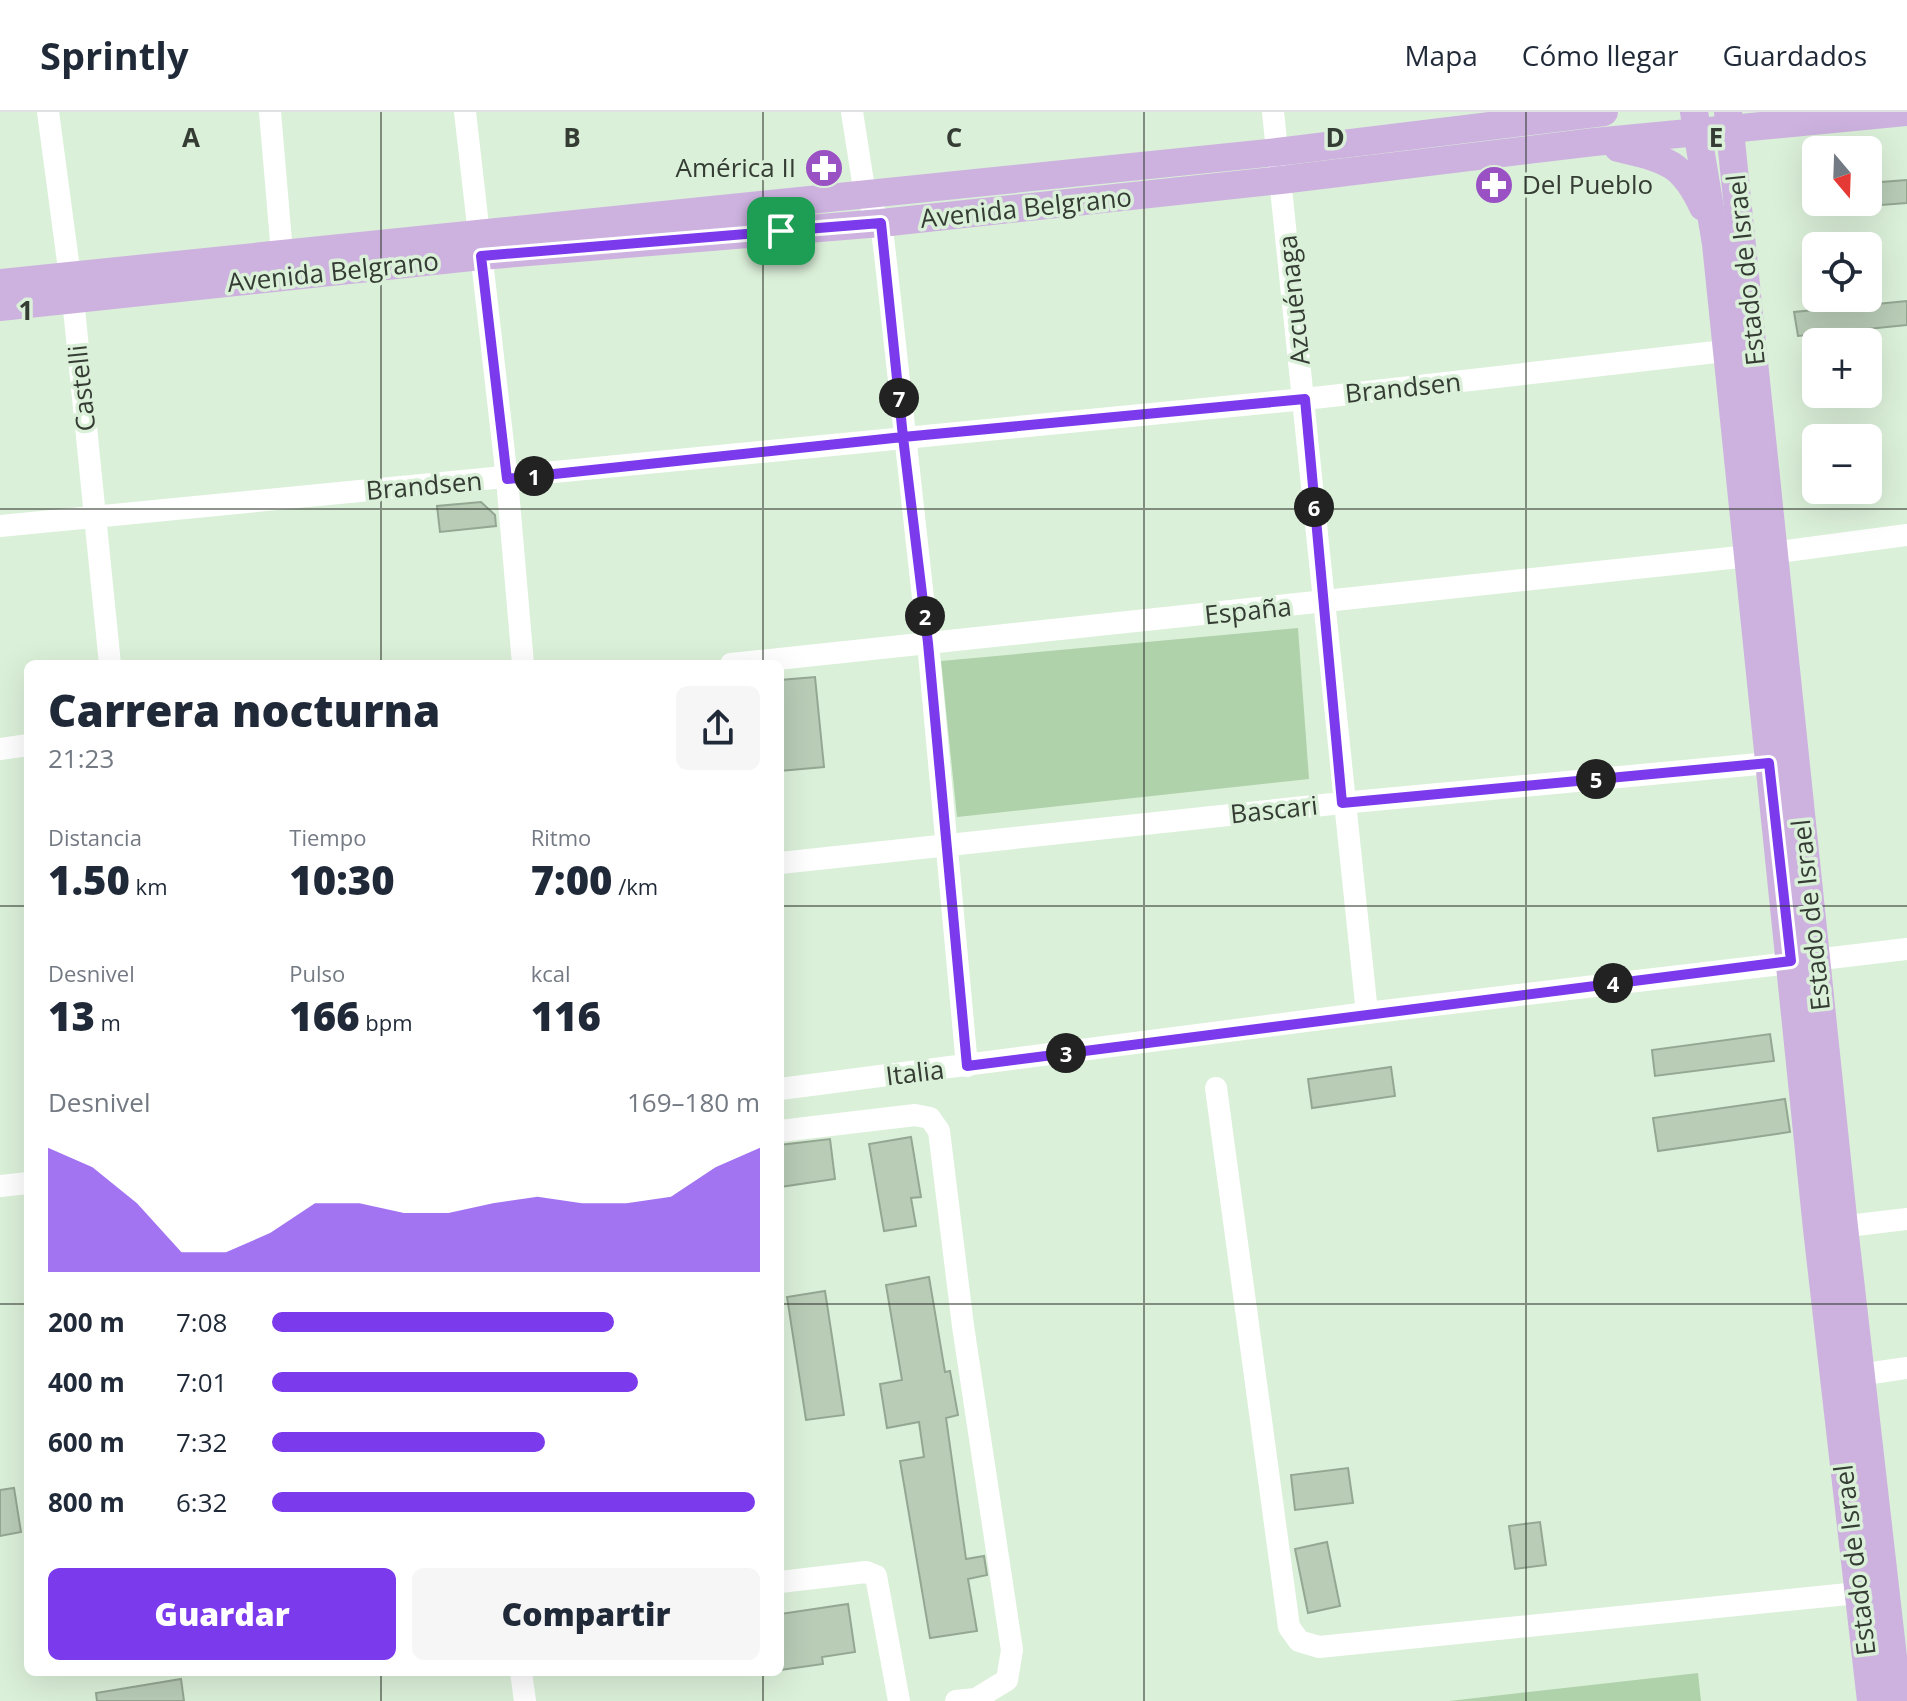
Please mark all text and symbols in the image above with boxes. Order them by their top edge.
text: Sprintly [40,29,189,81]
text: Mapa [1404,36,1478,74]
text: Cómo llegar [1522,36,1678,74]
text: Guardados [1722,36,1867,74]
text: A [182,119,200,155]
text: B [563,119,581,155]
text: C [946,119,962,155]
text: D [1325,119,1345,155]
text: E [1709,119,1723,155]
north arrow [1802,136,1882,216]
map controls [1802,136,1882,504]
pharmacy icon: América II [803,147,845,189]
place label: América II [676,149,796,185]
pharmacy icon: Del Pueblo [1473,164,1515,206]
place label: Del Pueblo [1522,166,1653,202]
street label: Estado de Israel [1717,173,1773,367]
street label: Avenida Belgrano [918,178,1133,236]
pin [747,197,815,265]
icon: arrive [759,209,803,253]
button: locate [1802,232,1882,312]
street label: Azcuénaga [1268,233,1318,367]
street label: Avenida Belgrano [225,242,440,300]
text: 1 [19,292,33,328]
button: + [1802,328,1882,408]
street label: Castelli [59,343,103,433]
street label: Brandsen [1343,363,1463,411]
pin: 7 [879,378,919,418]
text: 7 [893,383,905,413]
button: − [1802,424,1882,504]
pin: 1 [514,456,554,496]
text: 1 [528,461,540,491]
street label: Brandsen [364,462,484,508]
pin: 6 [1294,487,1334,527]
text: 6 [1308,492,1320,522]
street label: España [1202,588,1293,632]
pin: 2 [905,596,945,636]
text: 2 [919,601,931,631]
text: Carrera nocturna [48,680,440,740]
button: share [676,686,760,770]
text: 21:23 [48,740,114,776]
pin: 5 [1576,759,1616,799]
text: 5 [1590,764,1602,794]
street label: Bascari [1228,787,1319,831]
street label: Estado de Israel [1782,818,1838,1012]
text: Distancia [48,822,142,852]
text: Tiempo [289,822,366,852]
text: Ritmo [531,822,591,852]
text: 1.50 [48,852,130,907]
text: 10:30 [289,852,395,907]
text: 7:00 [531,852,613,907]
text: km [130,871,168,901]
text: /km [613,871,658,901]
text: Desnivel [48,958,135,988]
text: Pulso [289,958,345,988]
text: kcal [531,958,571,988]
pin: 4 [1593,963,1633,1003]
text: 4 [1607,968,1619,998]
text: 13 [48,988,95,1043]
text: 166 [289,988,360,1043]
text: 116 [531,988,601,1043]
text: m [95,1007,121,1037]
text: bpm [360,1007,413,1037]
pin: 3 [1046,1033,1086,1073]
text: 3 [1060,1038,1072,1068]
street label: Italia [884,1051,946,1093]
text: Desnivel [48,1084,151,1120]
text: 169–180 m [627,1084,760,1120]
text: 200 m [48,1304,125,1340]
text: 7:08 [176,1304,227,1340]
text: 400 m [48,1364,125,1400]
text: 7:01 [176,1364,227,1400]
text: 600 m [48,1424,125,1460]
text: 7:32 [176,1424,227,1460]
street label: Estado de Israel [1824,1463,1884,1658]
text: 800 m [48,1484,125,1520]
text: 6:32 [176,1484,227,1520]
button: Guardar [48,1568,396,1660]
button: Compartir [412,1568,760,1660]

